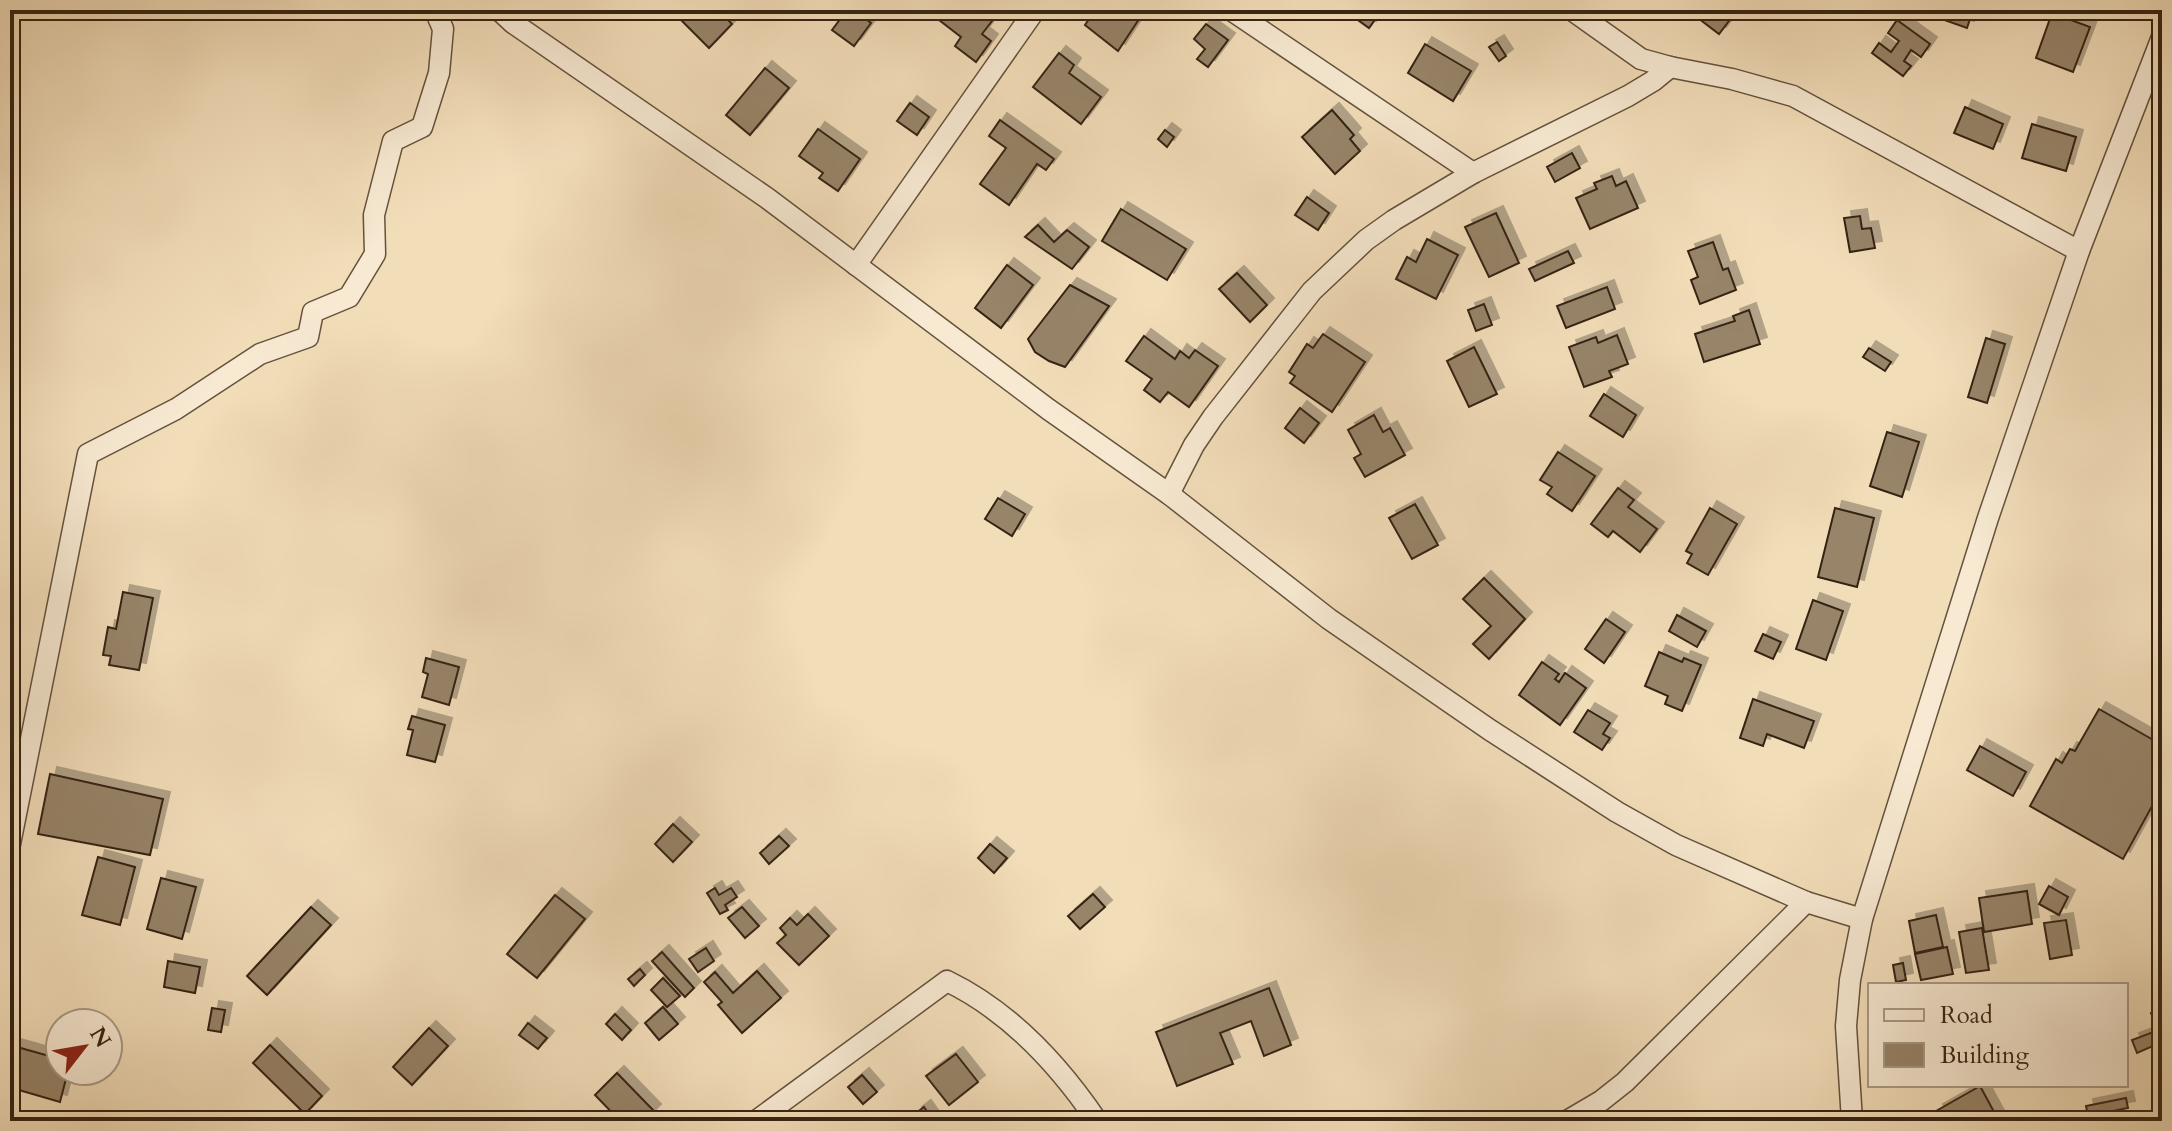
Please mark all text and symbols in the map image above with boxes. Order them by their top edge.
legend [1868,983,2128,1087]
text: Road [1940,999,1993,1032]
north arrow [44,1007,124,1087]
text: N [83,1021,118,1053]
text: Building [1940,1039,2030,1072]

